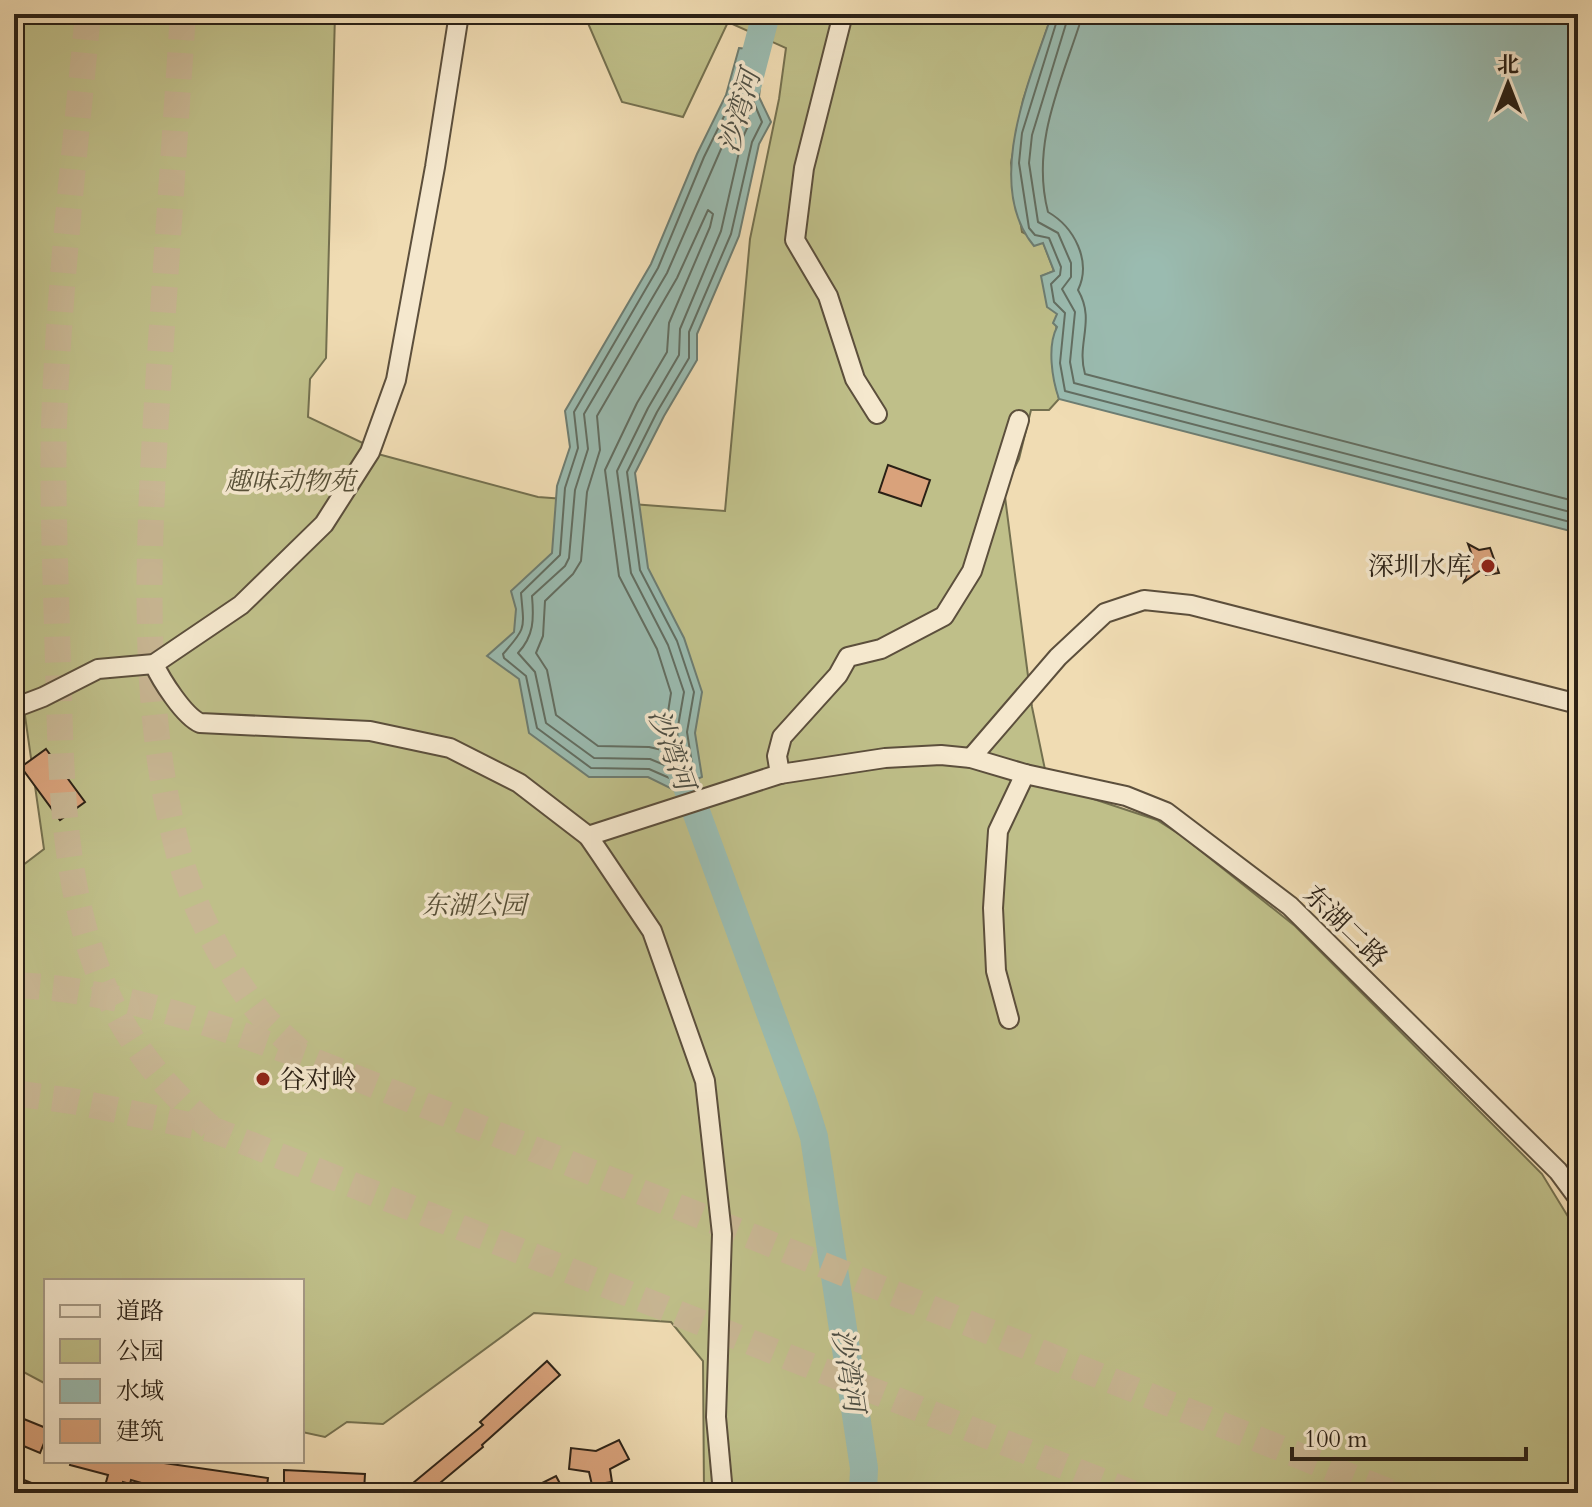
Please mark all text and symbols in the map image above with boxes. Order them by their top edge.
north arrow [1468,44,1548,124]
text: 北 [1497,50,1519,80]
water label: 沙湾河 [710,61,771,157]
park label: 趣味动物苑 [225,464,359,499]
place label: 深圳水库 [1368,549,1472,584]
marker: 深圳水库 [1479,557,1497,575]
water label: 沙湾河 [639,703,705,800]
street label: 东湖二路 [1296,878,1395,975]
park label: 东湖公园 [422,888,530,923]
place label: 谷对岭 [279,1062,357,1097]
marker: 谷对岭 [254,1070,272,1088]
legend [44,1279,304,1463]
text: 道路 [116,1295,164,1328]
water label: 沙湾河 [823,1326,874,1420]
text: 公园 [116,1335,164,1368]
text: 水域 [116,1375,164,1408]
scale bar [1292,1411,1526,1461]
text: 建筑 [116,1415,164,1448]
text: 100 m [1304,1423,1368,1456]

